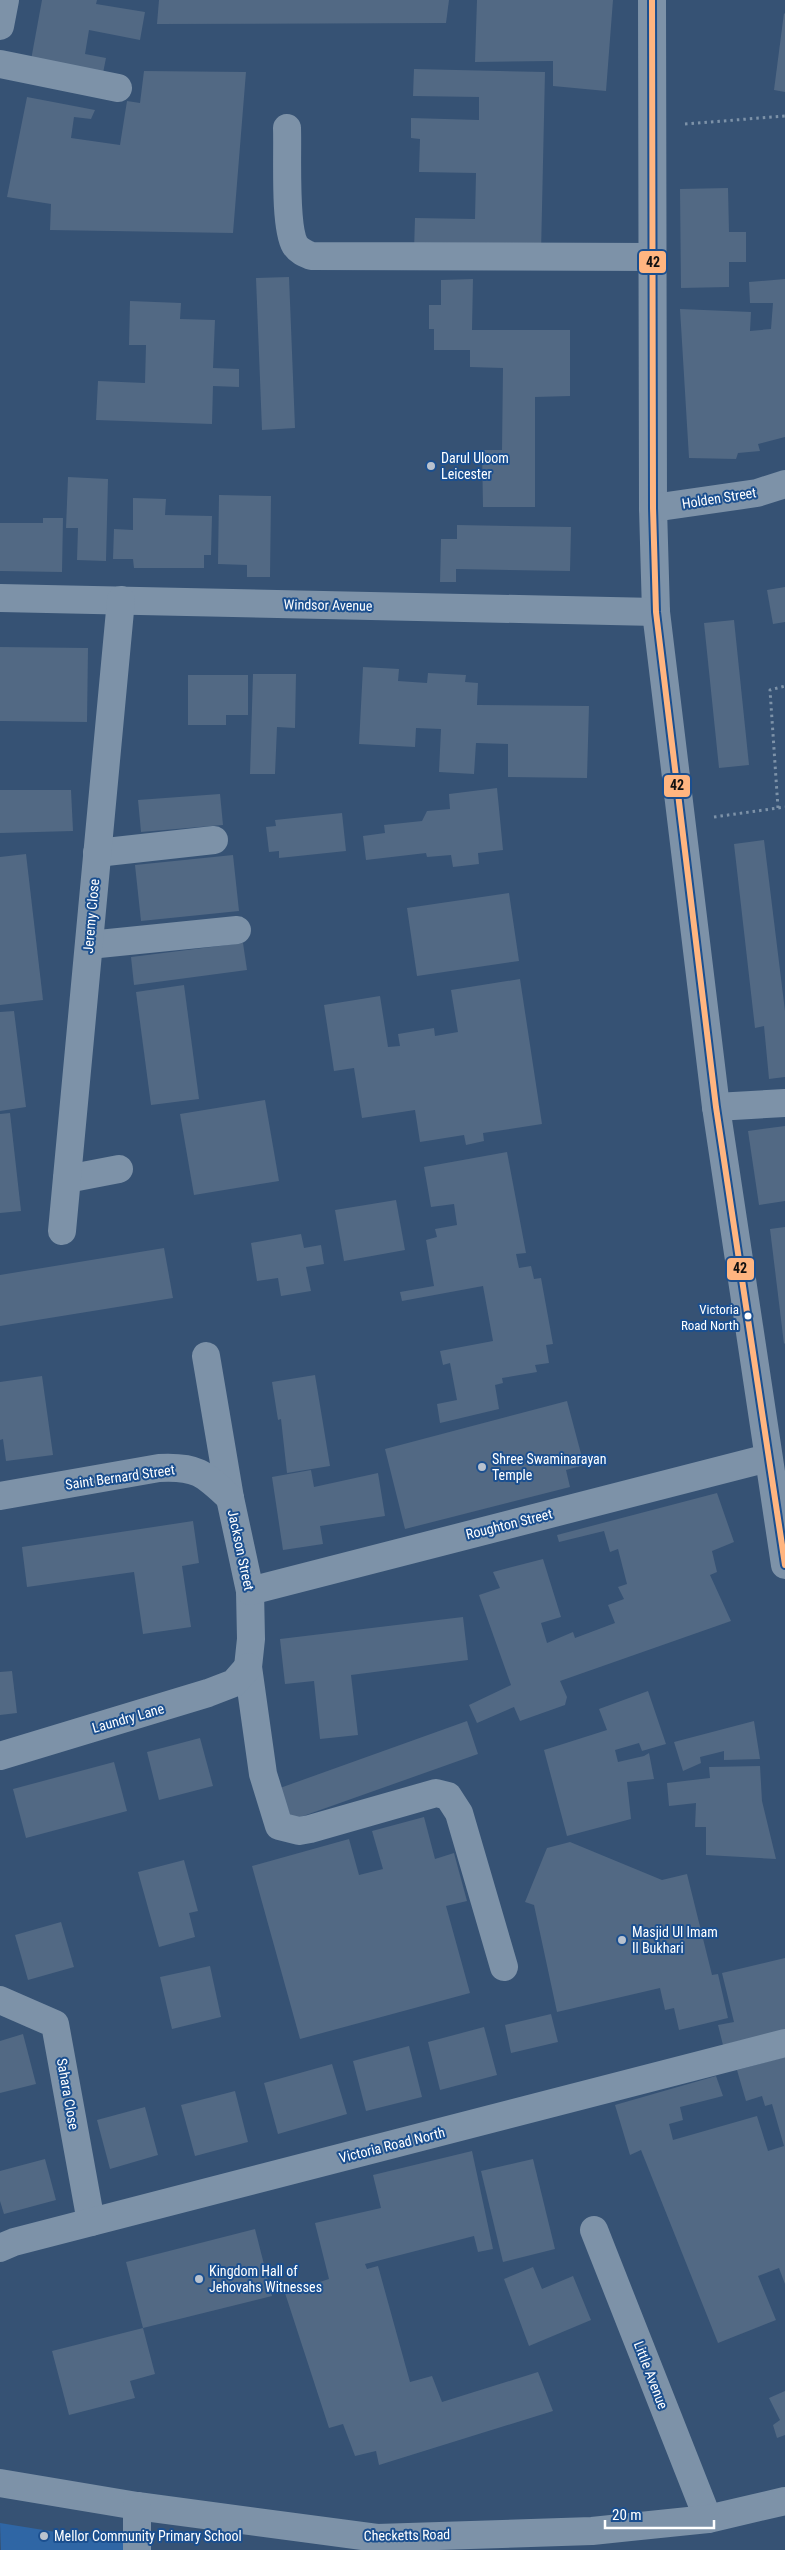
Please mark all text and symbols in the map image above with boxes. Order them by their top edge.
line badge: 42 [638,250,667,274]
text: 42 [646,254,660,270]
place label: Darul Uloom Leicester [441,450,509,482]
marker: Darul Uloom Leicester [425,460,437,472]
street label: Holden Street [681,484,757,512]
street label: Windsor Avenue [283,596,373,614]
line badge: 42 [663,774,691,798]
text: 42 [670,777,684,793]
street label: Jeremy Close [80,878,102,954]
line badge: 42 [726,1257,755,1281]
text: 42 [733,1260,747,1276]
place label: Victoria Road North [681,1302,739,1333]
marker: Victoria Road North [743,1311,753,1321]
place label: Shree Swaminarayan Temple [492,1451,607,1483]
street label: Saint Bernard Street [64,1461,176,1493]
marker: Shree Swaminarayan Temple [476,1461,488,1473]
street label: Roughton Street [464,1506,554,1542]
street label: Jackson Street [225,1508,257,1592]
street label: Laundry Lane [90,1700,166,1736]
place label: Masjid Ul Imam Il Bukhari [632,1924,718,1956]
marker: Masjid Ul Imam Il Bukhari [616,1934,628,1946]
street label: Sahara Close [54,2057,82,2132]
street label: Victoria Road North [337,2124,447,2166]
place label: Kingdom Hall of Jehovahs Witnesses [209,2263,322,2295]
marker: Kingdom Hall of Jehovahs Witnesses [193,2273,205,2285]
street label: Little Avenue [631,2339,671,2412]
scale bar [605,2498,714,2530]
text: 20 m [612,2506,642,2524]
street label: Checketts Road [364,2526,450,2544]
place label: Mellor Community Primary School [54,2528,242,2544]
marker: Mellor Community Primary School [38,2530,50,2542]

